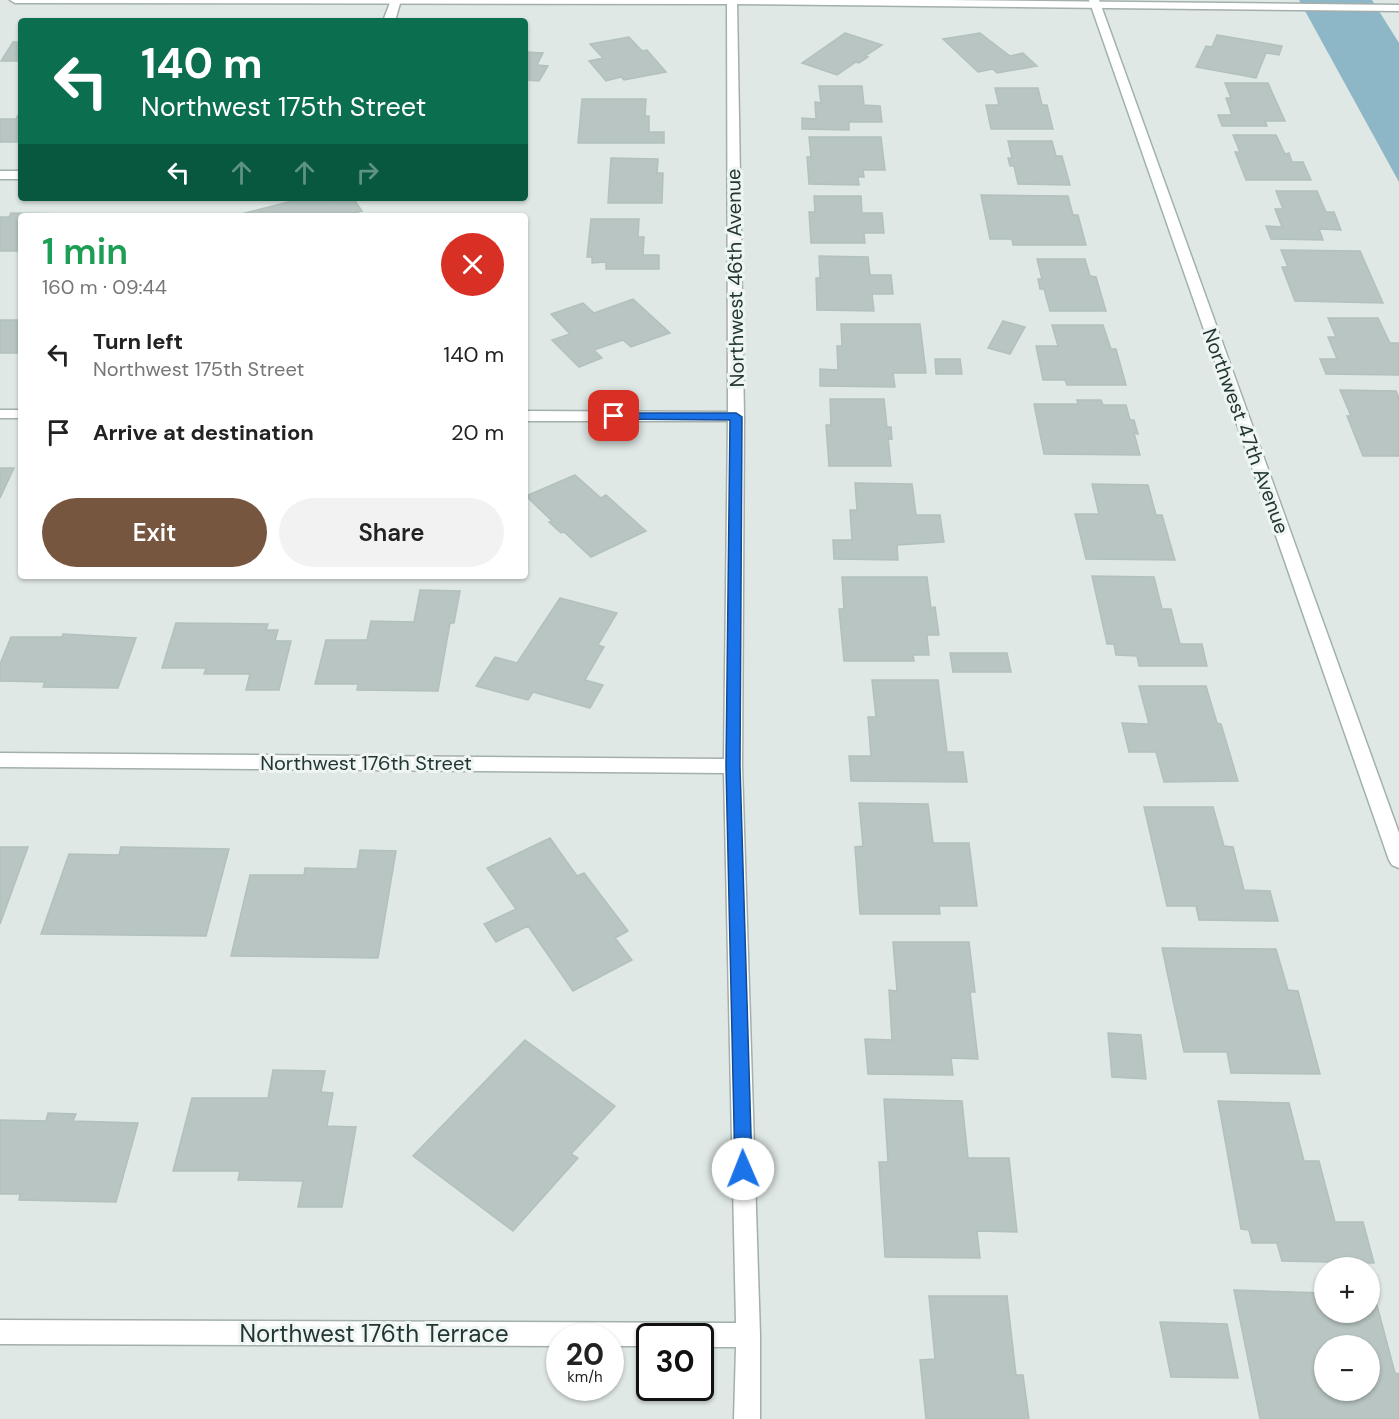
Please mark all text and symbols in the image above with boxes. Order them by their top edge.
text: 140 m [141,36,263,91]
icon: left [42,42,120,120]
text: Northwest 175th Street [141,89,426,124]
icon: left [162,156,195,189]
icon: ahead [225,156,258,189]
icon: ahead [288,156,321,189]
icon: right [351,156,384,189]
street label: Northwest 46th Avenue [720,168,750,388]
text: 1 min [42,228,128,275]
button: close [441,233,504,296]
text: 160 m · 09:44 [42,274,167,300]
street label: Northwest 47th Avenue [1197,325,1295,537]
text: Turn left [93,327,183,356]
icon: left [42,338,75,371]
text: 140 m [443,340,504,369]
text: Northwest 175th Street [93,356,304,382]
pin [588,390,639,441]
icon: arrive [597,399,630,432]
icon: arrive [42,416,75,449]
text: Arrive at destination [93,418,314,447]
text: 20 m [451,418,504,447]
button: Exit [42,498,267,567]
button: Share [279,498,504,567]
street label: Northwest 176th Street [260,750,472,776]
position arrow [711,1137,775,1201]
map controls [1314,1257,1380,1401]
button: + [1314,1257,1380,1323]
street label: Northwest 176th Terrace [239,1318,509,1349]
speed limit sign: 30 [636,1323,714,1401]
text: 20 [566,1335,604,1374]
button: − [1314,1335,1380,1401]
text: km/h [567,1367,603,1387]

